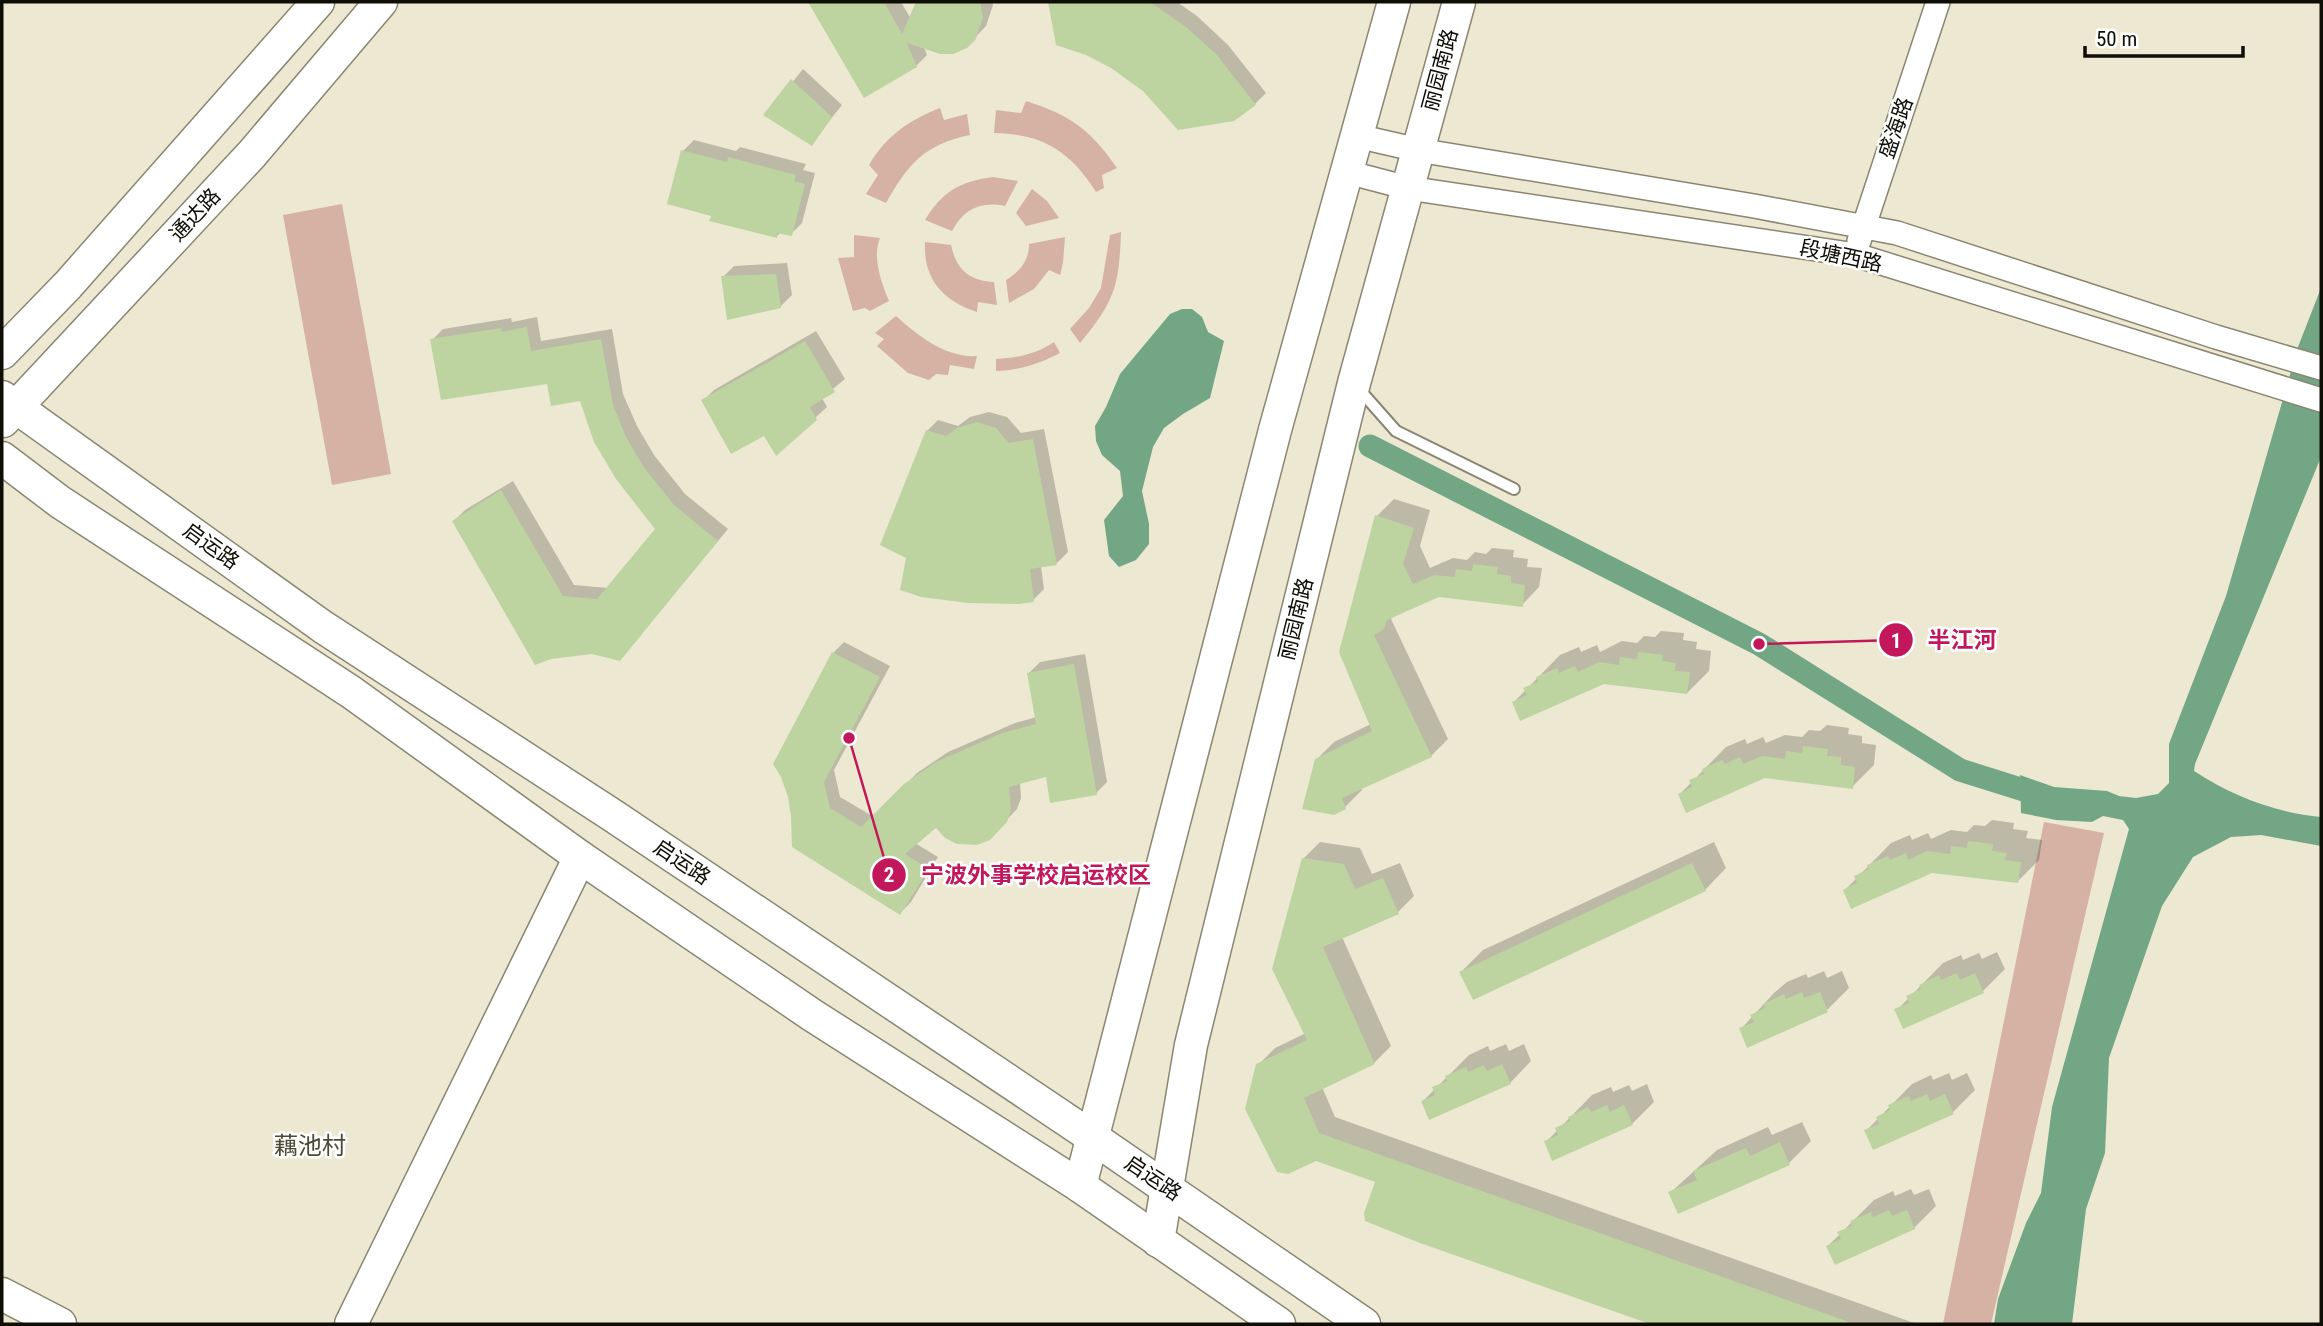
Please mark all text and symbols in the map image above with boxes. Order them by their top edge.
scale bar [2085,14,2242,58]
street label: 丽园南路 [1418,26,1462,114]
text: 50 m [2096,27,2137,51]
street label: 盛海路 [1874,94,1918,162]
street label: 通达路 [165,184,225,246]
street label: 段塘西路 [1797,236,1885,276]
street label: 启运路 [178,518,244,574]
street label: 丽园南路 [1274,575,1318,663]
callout: 半江河 [1879,618,2011,662]
text: 半江河 [1928,627,1997,654]
text: 1 [1891,629,1901,653]
street label: 启运路 [649,834,715,890]
callout: 宁波外事学校启运校区 [872,853,1165,897]
text: 宁波外事学校启运校区 [921,862,1151,889]
text: 2 [884,863,894,887]
district label: 藕池村 [274,1132,346,1160]
street label: 启运路 [1120,1150,1186,1206]

